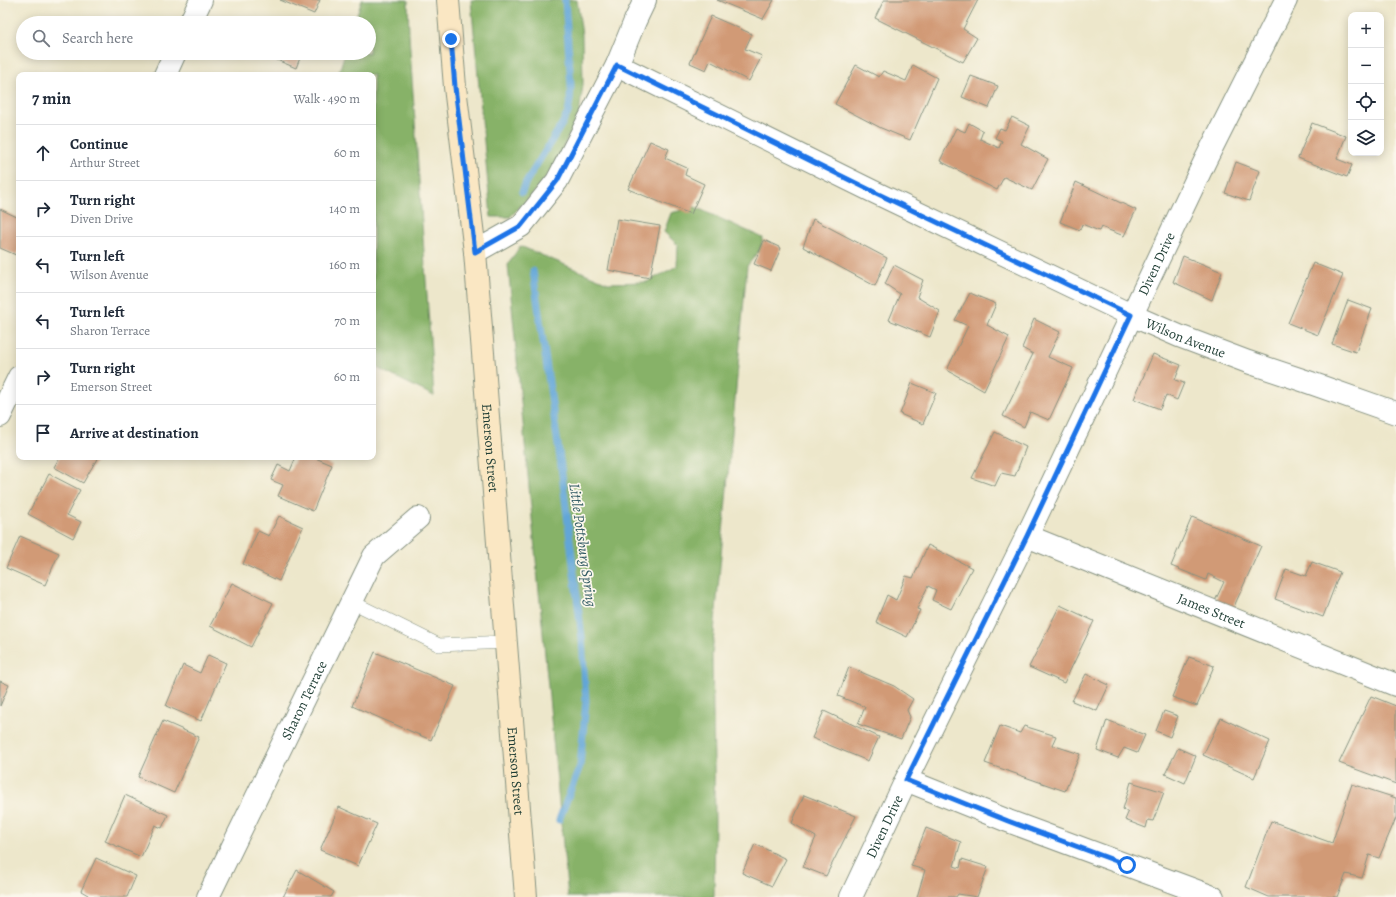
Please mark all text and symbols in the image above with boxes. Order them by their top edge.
map controls [1348,12,1384,156]
button: + [1348,12,1384,48]
search box [16,16,376,60]
icon: search [30,27,52,49]
text: Search here [62,28,133,48]
route end [442,30,460,48]
button: − [1348,48,1384,84]
button: locate [1348,84,1384,120]
text: 7 min [32,87,71,110]
text: Walk · 490 m [293,90,360,107]
button: layers [1348,120,1384,156]
text: Continue [70,134,128,154]
icon: ahead [32,142,54,164]
text: 60 m [334,144,360,161]
text: Arthur Street [70,154,140,171]
text: Turn right [70,190,135,210]
icon: right [32,198,54,220]
text: 140 m [329,200,360,217]
text: Diven Drive [70,210,133,227]
street label: Diven Drive [1134,229,1180,299]
text: Turn left [70,246,125,266]
icon: left [32,254,54,276]
text: 160 m [329,256,360,273]
text: Wilson Avenue [70,266,149,283]
text: Turn left [70,302,125,322]
icon: left [32,310,54,332]
text: 70 m [334,312,360,329]
street label: Wilson Avenue [1142,313,1228,363]
text: Sharon Terrace [70,322,150,339]
text: Turn right [70,358,135,378]
icon: right [32,366,54,388]
text: 60 m [334,368,360,385]
text: Emerson Street [70,378,152,395]
street label: Emerson Street [477,403,503,493]
icon: arrive [32,422,54,444]
text: Arrive at destination [70,423,199,443]
water label: Little Pottsburg Spring [564,482,602,608]
street label: James Street [1175,589,1248,633]
street label: Sharon Terrace [277,657,332,743]
street label: Emerson Street [503,726,529,816]
street label: Diven Drive [862,792,908,861]
route start [1118,856,1136,874]

